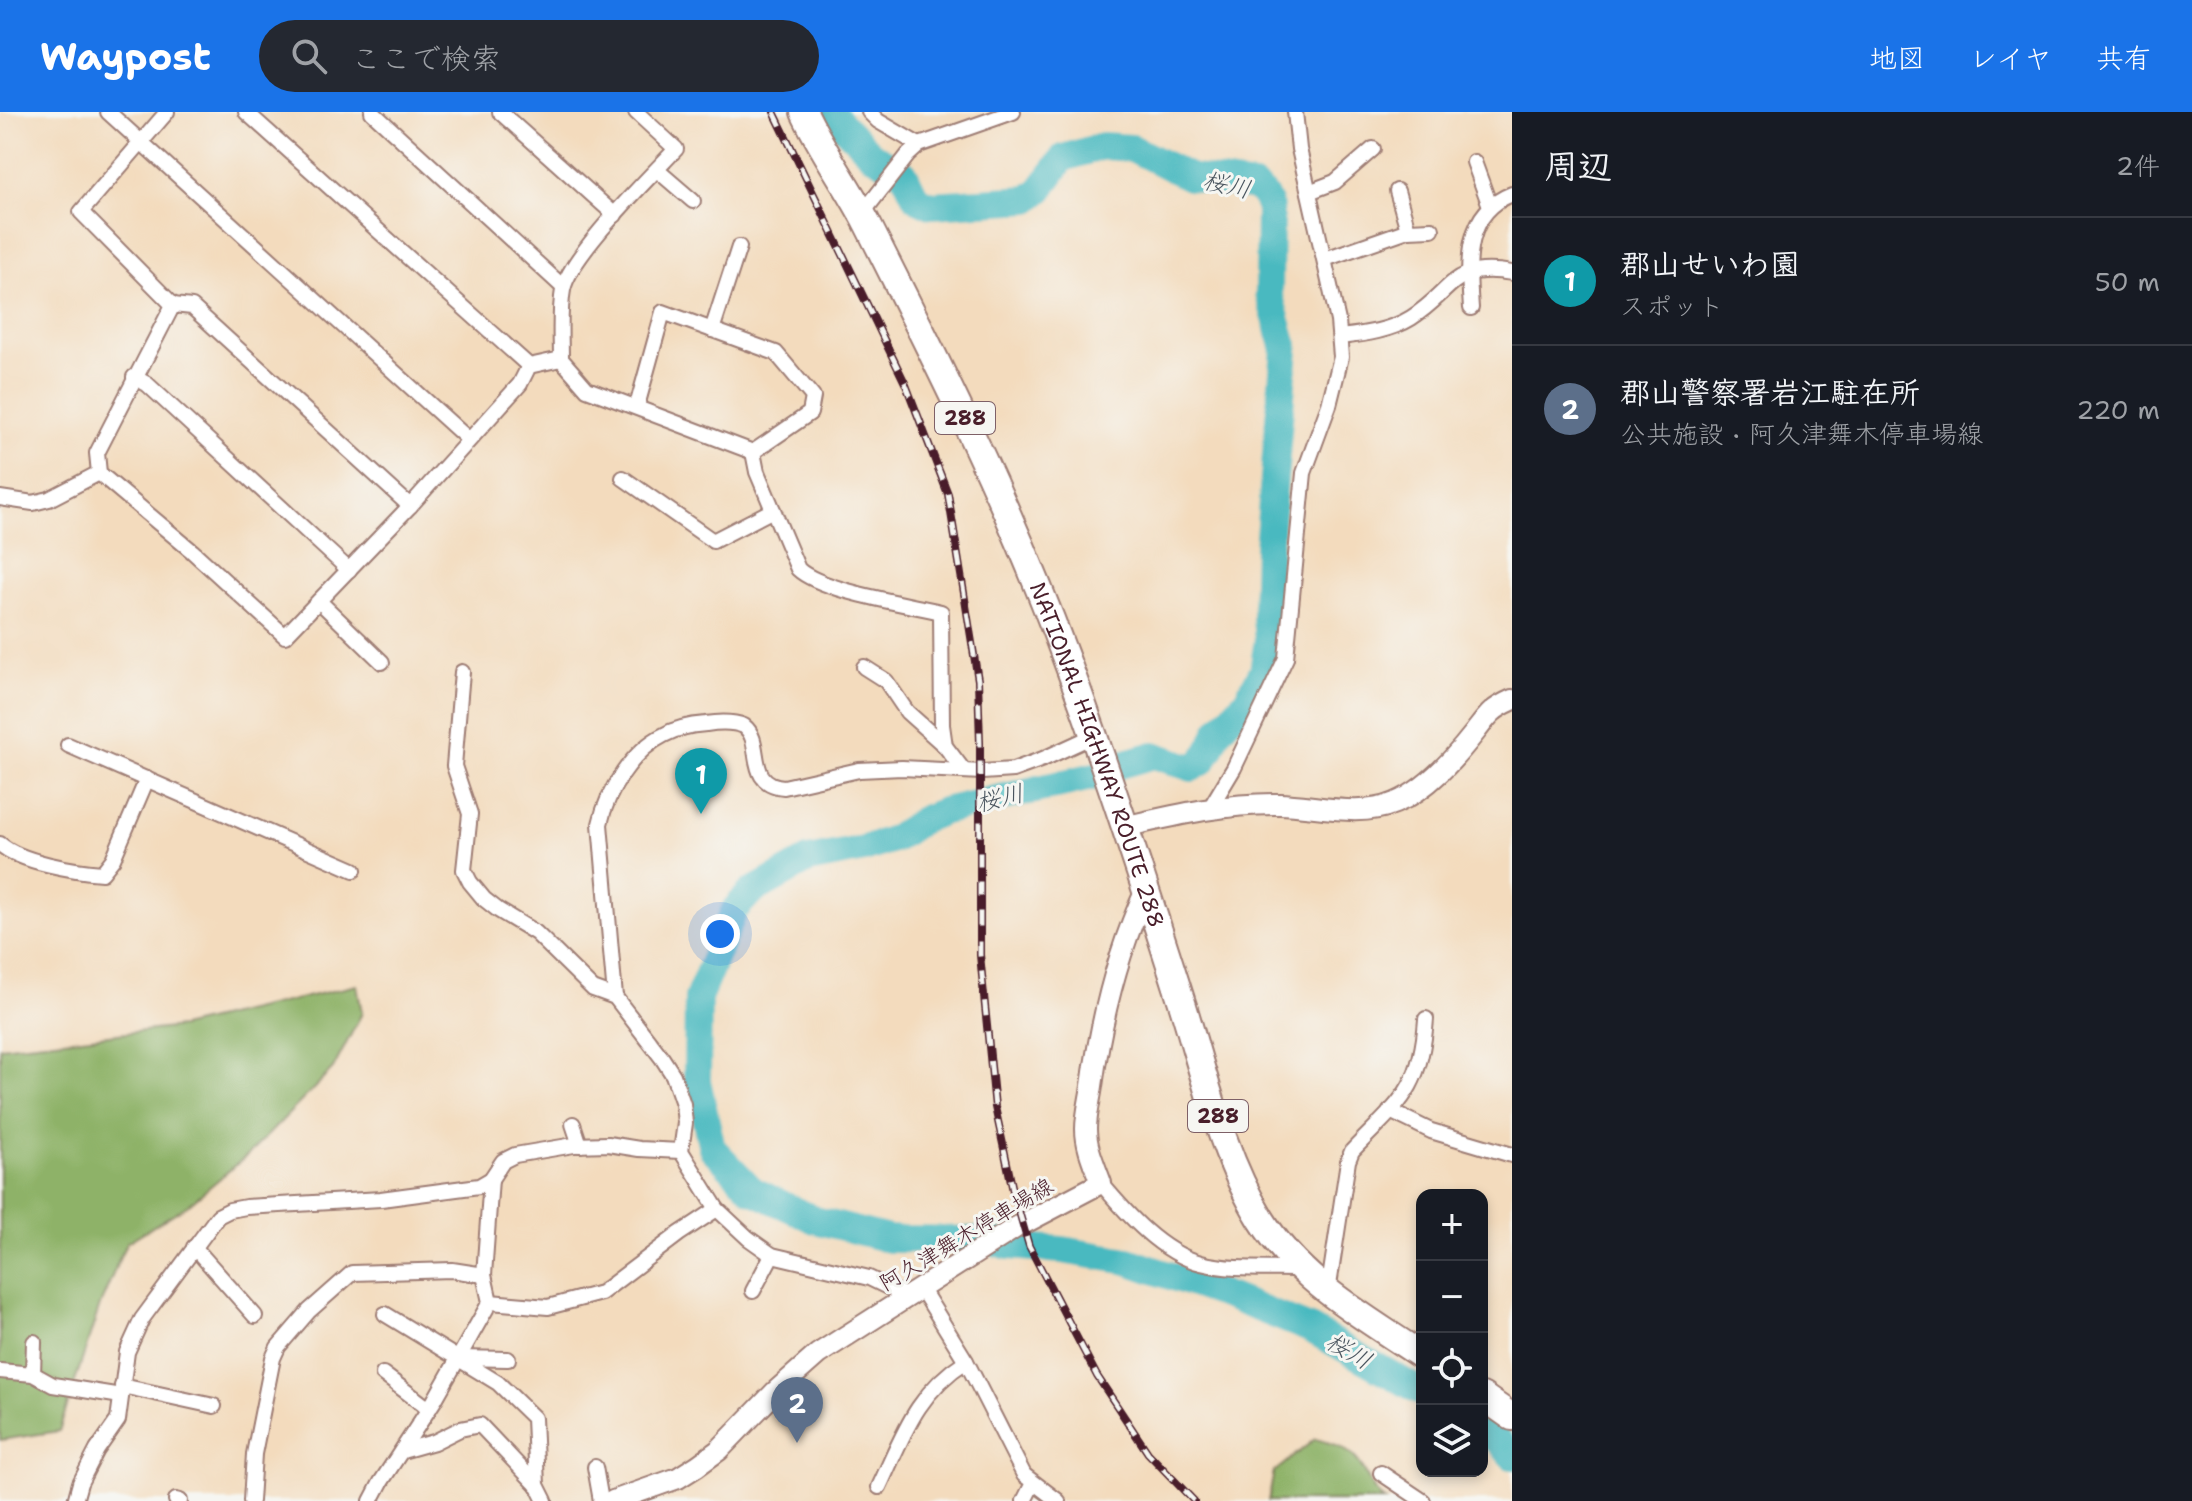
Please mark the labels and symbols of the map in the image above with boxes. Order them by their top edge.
water label: 桜川 [1200,164,1254,206]
road number: 288 [935,402,995,434]
street label: NATIONAL HIGHWAY ROUTE 288 [1023,578,1171,931]
pin: 1 [675,748,727,814]
water label: 桜川 [973,777,1027,819]
your location [700,914,740,954]
road number: 288 [1188,1100,1248,1132]
street label: 阿久津舞木停車場線 [874,1171,1059,1298]
water label: 桜川 [1320,1325,1378,1377]
pin: 2 [771,1377,823,1443]

